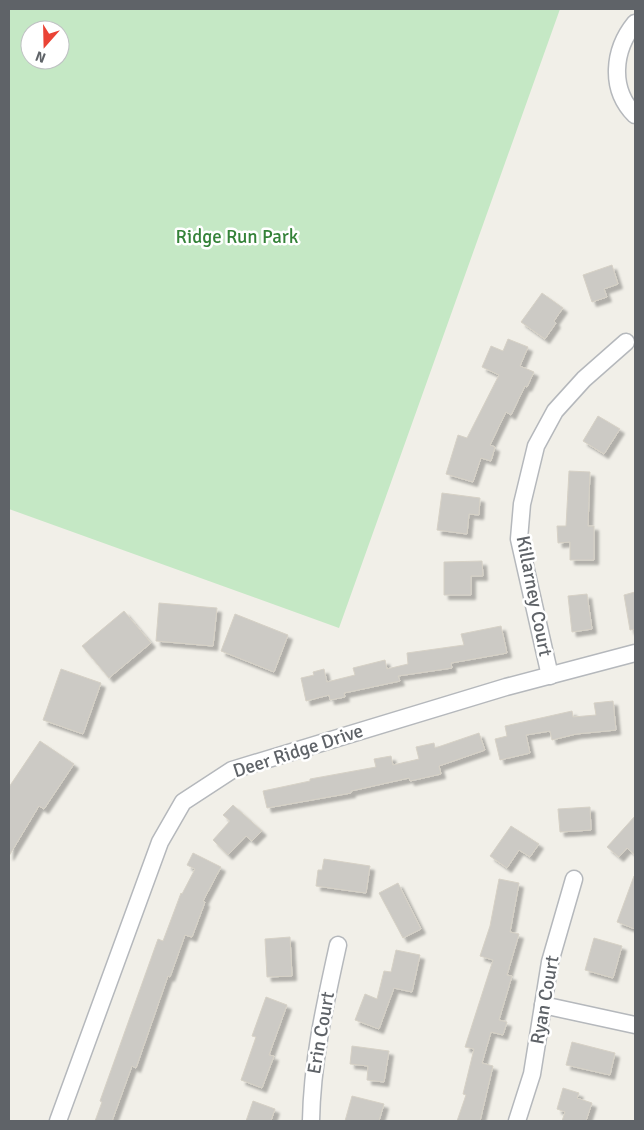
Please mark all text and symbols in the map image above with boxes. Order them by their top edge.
north arrow [20,20,70,70]
text: N [33,47,48,66]
park label: Ridge Run Park [176,225,299,249]
street label: Killarney Court [511,534,558,659]
street label: Deer Ridge Drive [230,719,366,783]
street label: Ryan Court [525,953,565,1046]
street label: Erin Court [302,990,340,1076]

